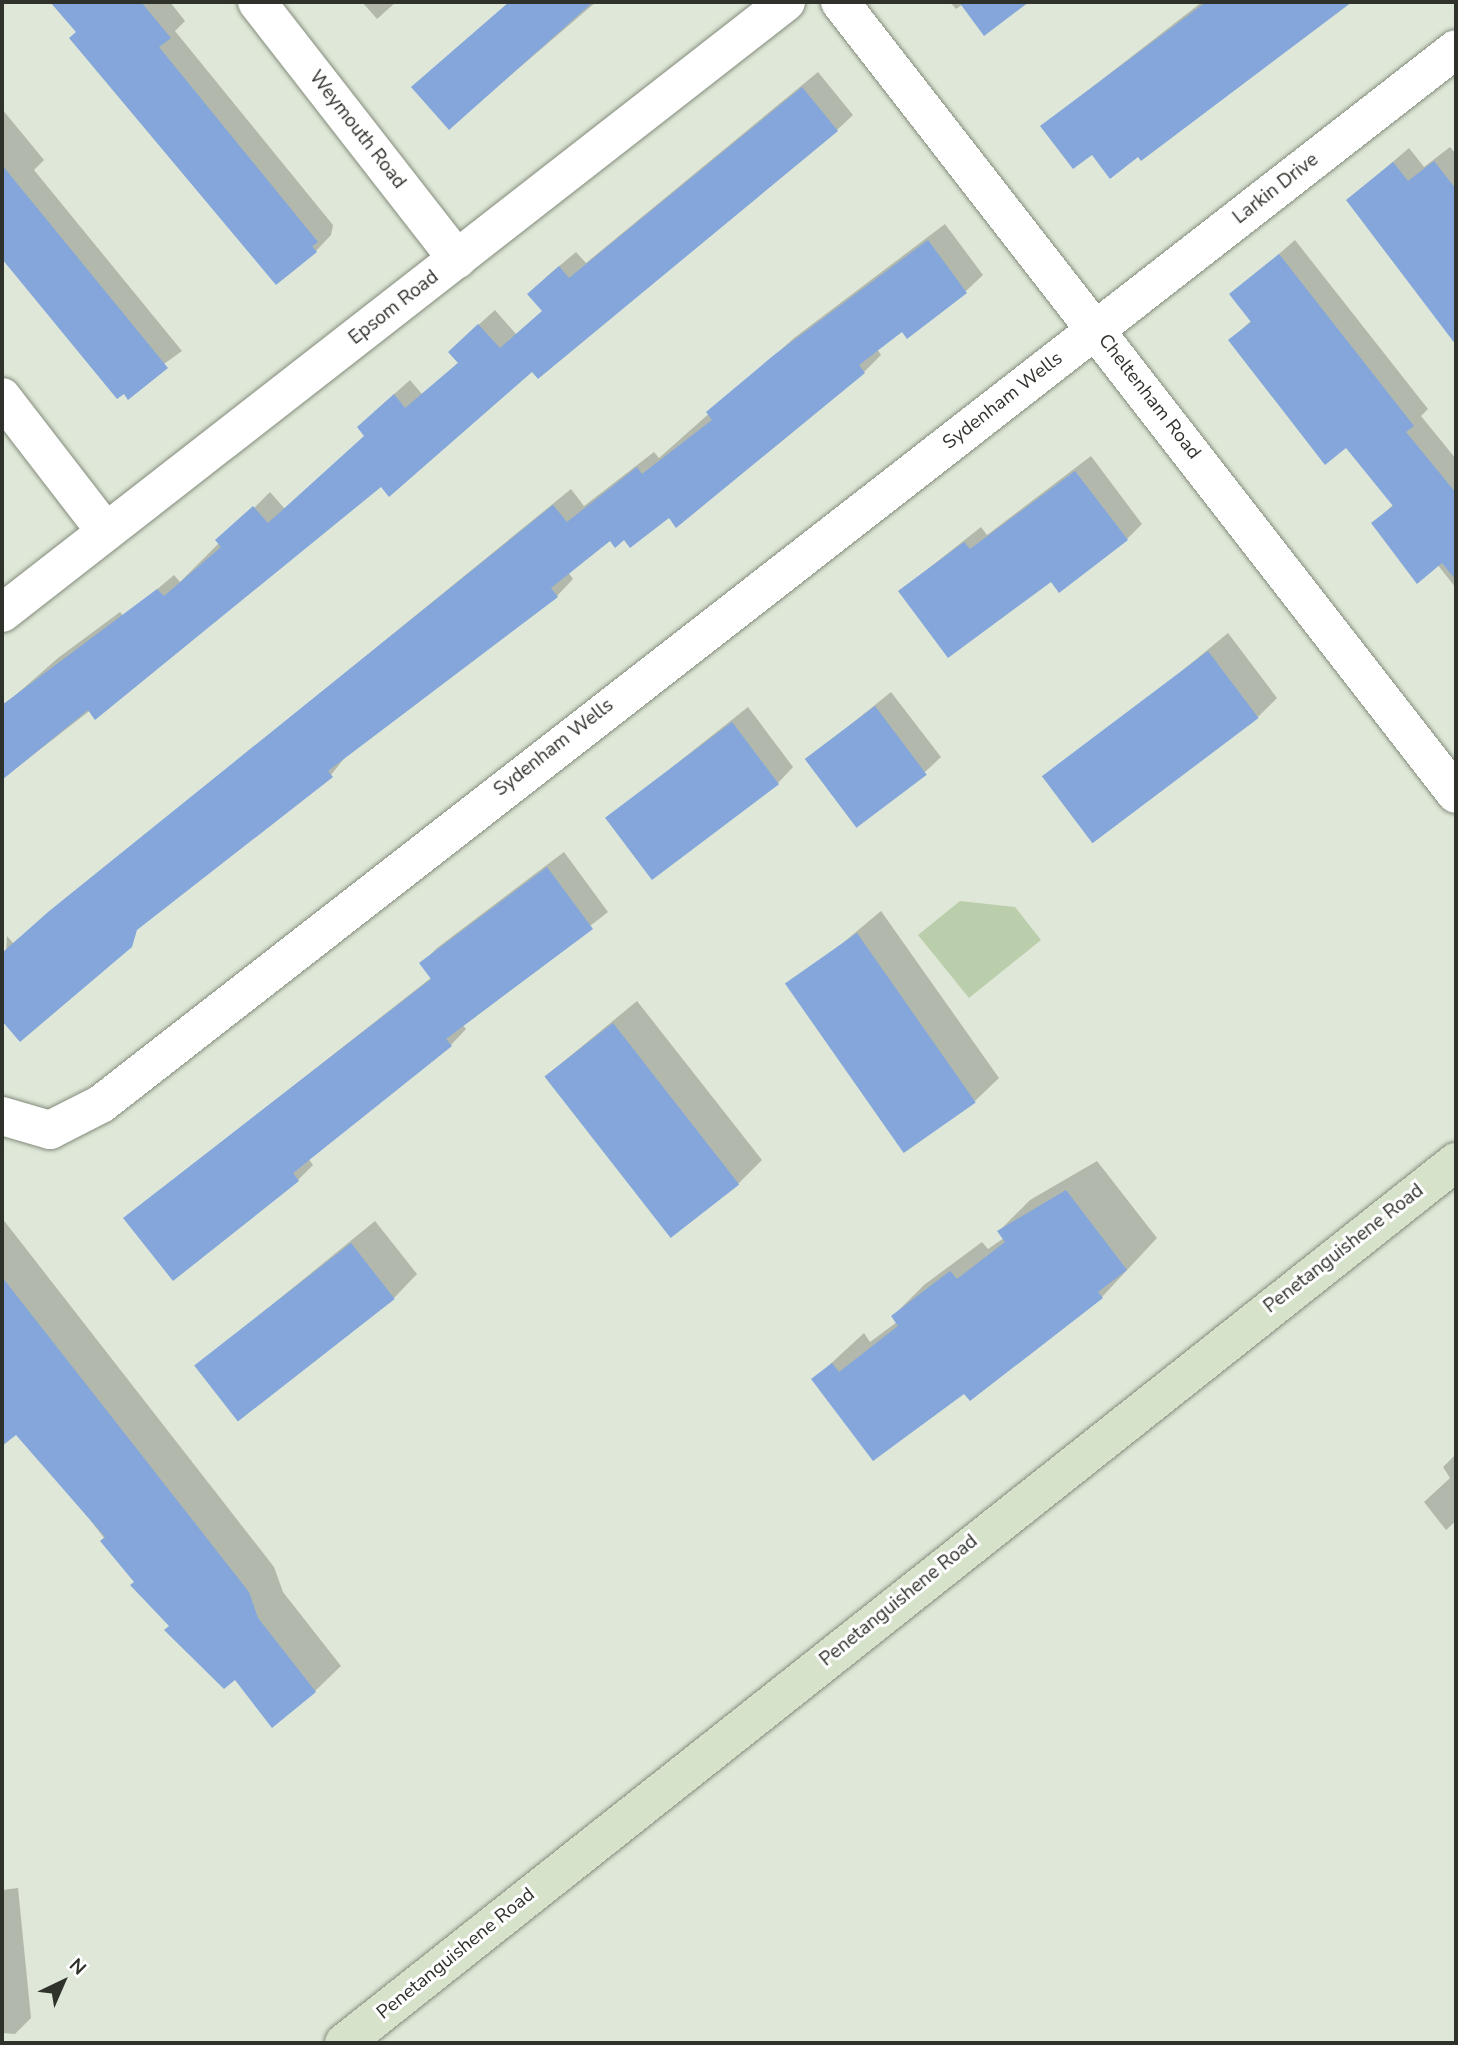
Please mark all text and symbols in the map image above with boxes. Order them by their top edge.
street label: Weymouth Road [304,66,410,194]
street label: Larkin Drive [1229,149,1323,229]
street label: Epsom Road [345,266,443,350]
street label: Cheltenham Road [1093,330,1205,464]
street label: Sydenham Wells [939,347,1067,455]
street label: Sydenham Wells [490,694,618,802]
street label: Penetanguishene Road [1260,1180,1428,1318]
street label: Penetanguishene Road [816,1530,982,1672]
street label: Penetanguishene Road [373,1883,539,2025]
north arrow [28,1947,98,2017]
text: N [63,1953,92,1981]

